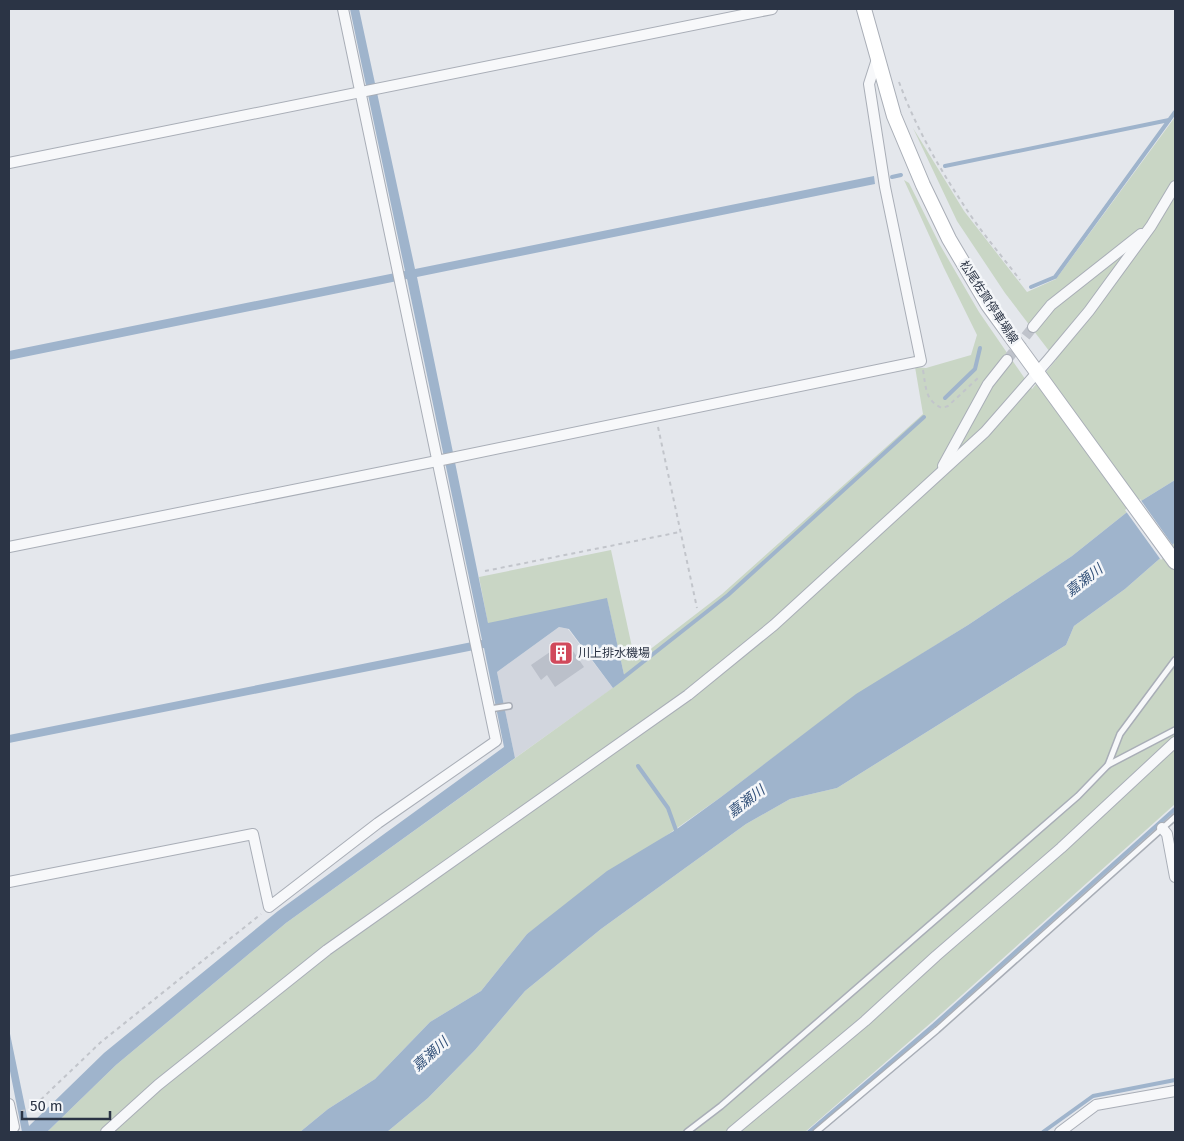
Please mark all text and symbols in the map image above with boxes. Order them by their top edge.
street label: 松尾佐賀停車場線 [957,258,1021,346]
water label: 嘉瀬川 [1063,560,1108,600]
building icon: 川上排水機場 [548,640,574,666]
place label: 川上排水機場 [578,646,650,660]
water label: 嘉瀬川 [724,781,770,821]
water label: 嘉瀬川 [409,1033,453,1075]
scale bar [22,1088,110,1120]
text: 50 m [30,1097,63,1115]

